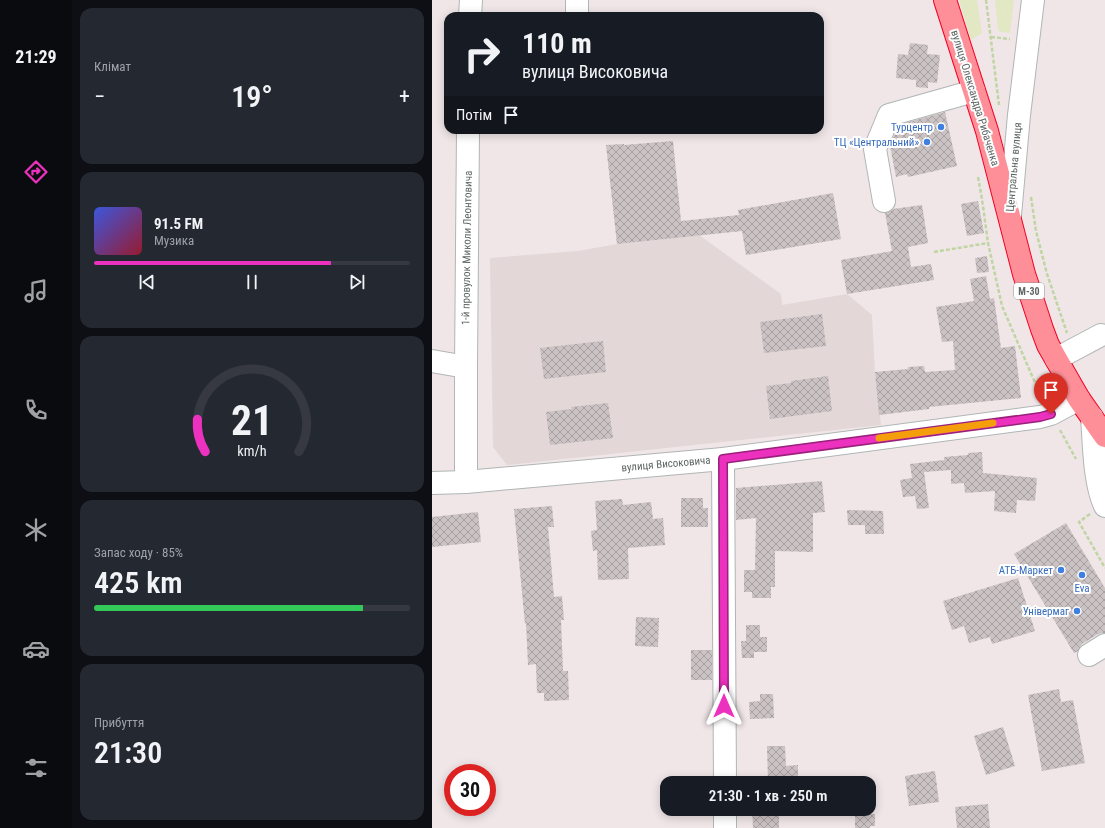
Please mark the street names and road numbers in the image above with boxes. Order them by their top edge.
street label: вулиця Олександра Рибаченка [948,29,1002,167]
street label: Центральна вулиця [1004,122,1024,212]
street label: 1-й провулок Миколи Леонтовича [459,171,475,325]
road number: М-30 [1014,283,1044,299]
street label: вулиця Високовича [621,454,711,474]

